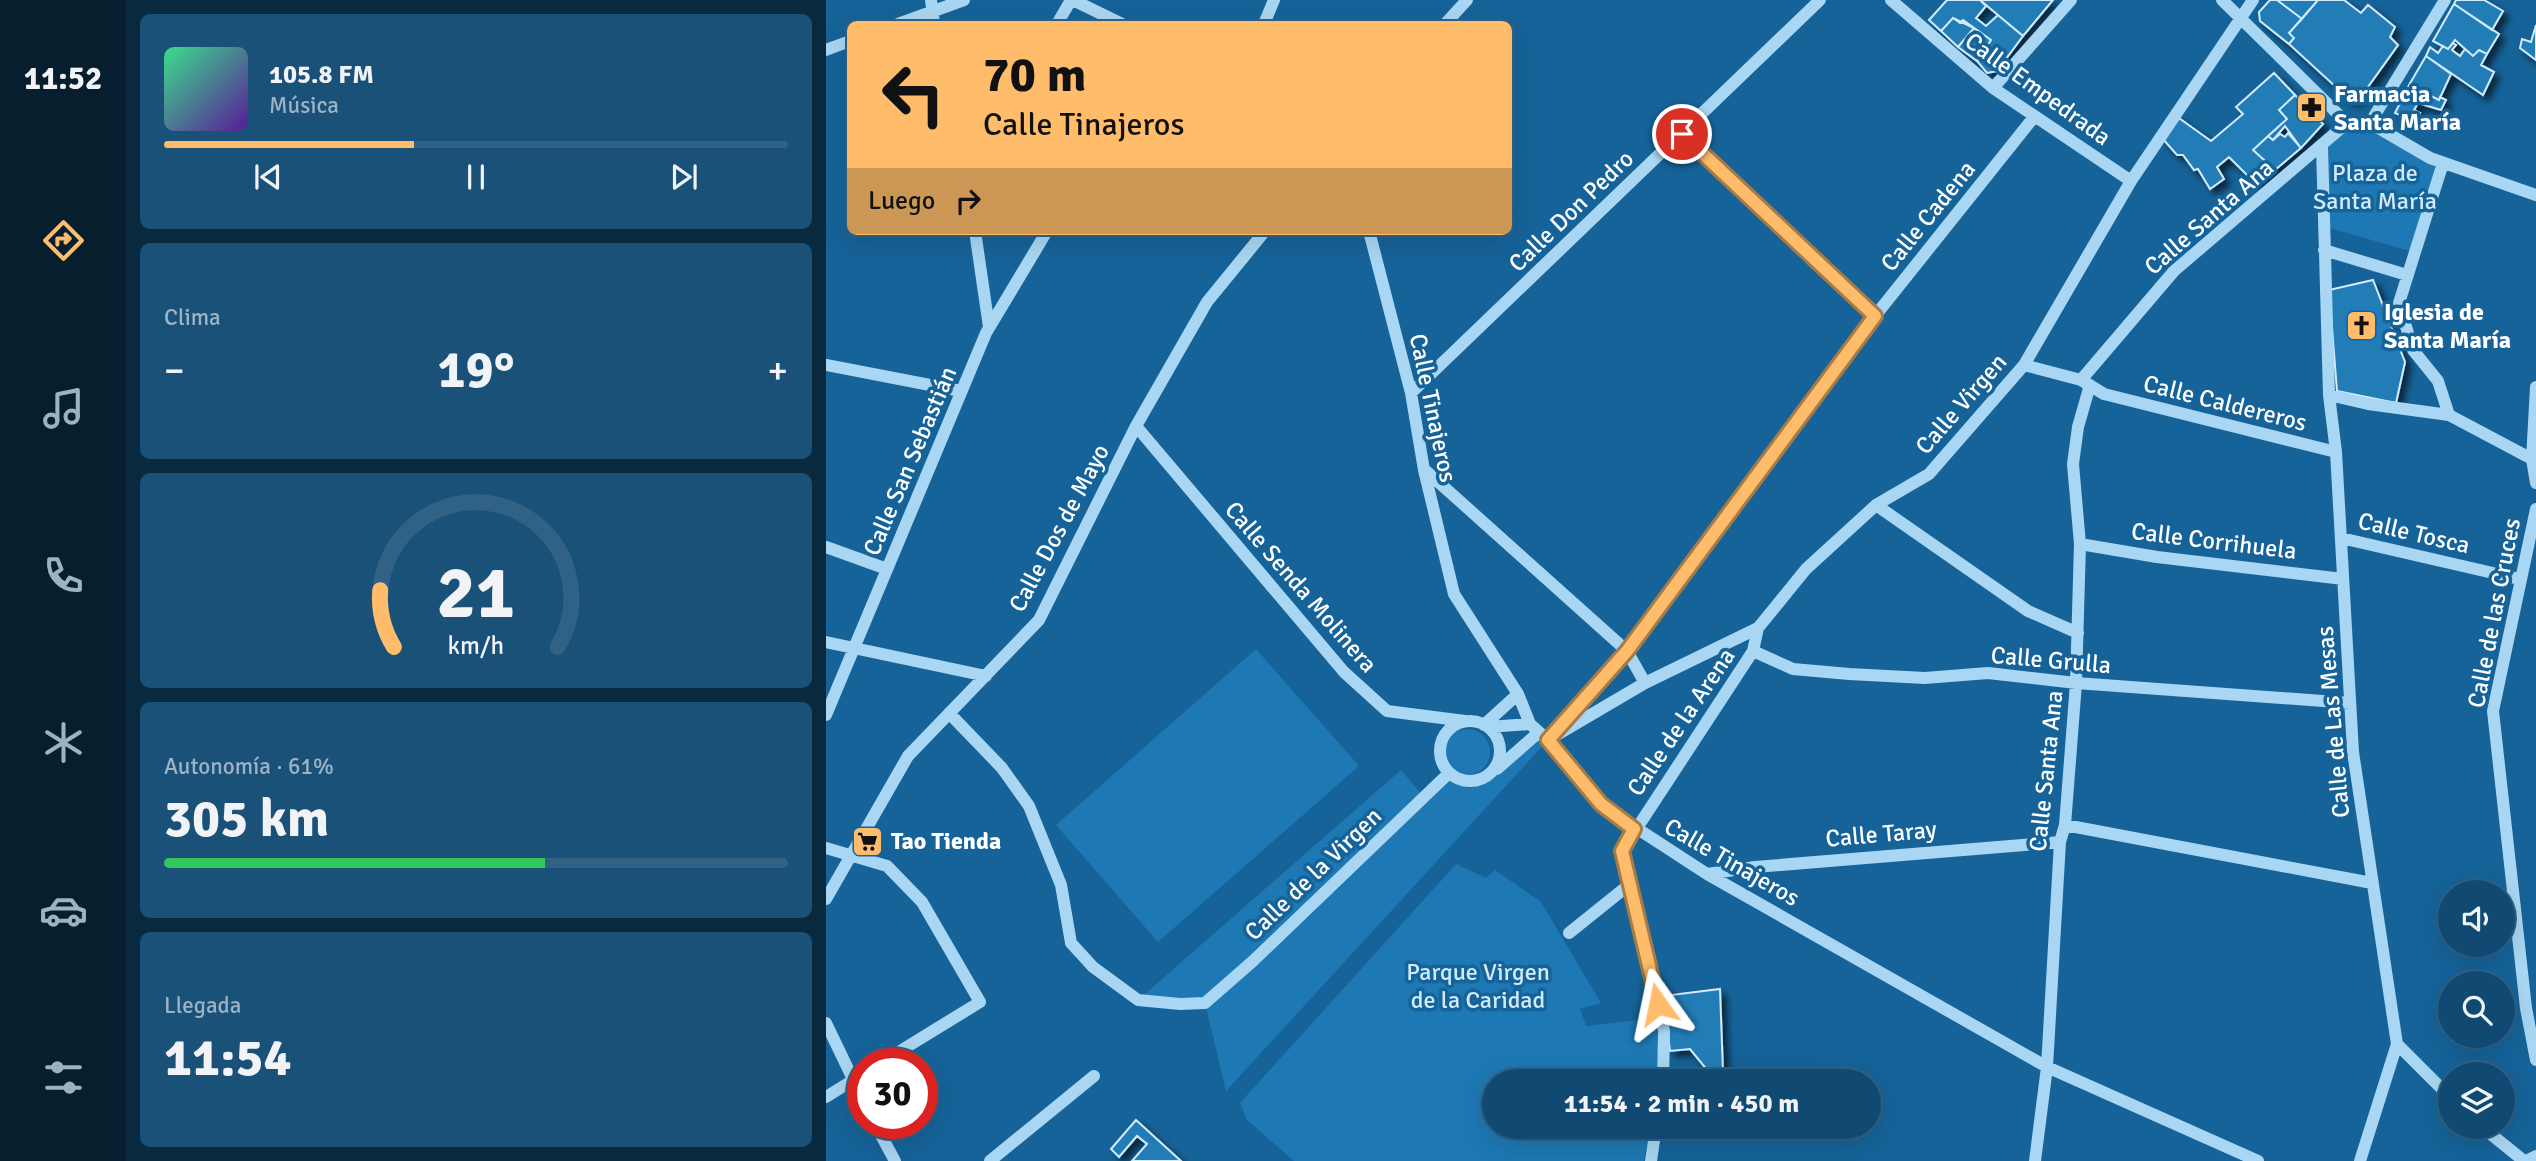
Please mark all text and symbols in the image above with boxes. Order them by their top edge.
street label: Calle Empedrada [1959,26,2117,152]
text: 70 m [983,45,1086,105]
icon: left [868,49,959,140]
text: 11:52 [24,59,102,98]
text: 105.8 FM [269,59,374,91]
place label: Farmacia Santa María [2334,79,2461,137]
text: Música [269,91,339,120]
pharmacy icon: Farmacia Santa María [2294,91,2328,125]
pin [1652,104,1712,164]
text: Calle Tinajeros [983,105,1184,144]
icon: arrive [1663,115,1701,153]
street label: Calle Don Pedro [1502,144,1640,278]
street label: Calle Santa Ana [2138,153,2280,281]
street label: Calle Cadena [1874,155,1982,277]
icon: previous [249,158,287,196]
icon: pause [457,158,495,196]
icon: next [665,158,703,196]
park label: Plaza de Santa María [2313,158,2437,216]
icon: right [949,182,987,220]
text: Luego [868,185,935,217]
icon: directions [39,216,88,265]
place label: Iglesia de Santa María [2384,297,2511,355]
text: Clima [164,303,221,332]
church icon: Iglesia de Santa María [2344,309,2378,343]
street label: Calle Tinajeros [1403,331,1463,485]
text: 19° [438,338,514,402]
text: − [164,347,185,394]
text: + [767,347,788,394]
street label: Calle Virgen [1909,347,2013,461]
street label: Calle San Sebastián [857,362,963,560]
street label: Calle Caldereros [2140,368,2310,438]
icon: music [39,384,88,433]
street label: Calle Dos de Mayo [1002,439,1116,617]
street label: Calle Senda Molinera [1218,495,1384,679]
street label: Calle Tosca [2355,506,2473,560]
street label: Calle Corrihuela [2130,516,2298,566]
street label: Calle de las Cruces [2461,516,2527,710]
text: 21 [437,549,515,638]
icon: phone [39,551,88,600]
street label: Calle de Las Mesas [2310,625,2356,819]
text: km/h [448,629,504,660]
street label: Calle Grulla [1990,640,2112,680]
street label: Calle de la Arena [1620,642,1742,802]
street label: Calle Santa Ana [2023,689,2069,853]
icon: climate [39,718,88,767]
text: Autonomía · 61% [164,752,334,781]
text: 305 km [164,787,329,851]
street label: Calle de la Virgen [1238,801,1388,947]
street label: Calle Tinajeros [1659,811,1805,913]
street label: Calle Taray [1824,814,1938,854]
supermarket icon: Tao Tienda [851,824,885,858]
place label: Tao Tienda [891,826,1001,856]
map controls [2438,880,2515,1139]
button: sound [2438,880,2515,957]
icon: car [39,886,88,935]
park label: Parque Virgen de la Caridad [1406,957,1550,1015]
position arrow [1621,967,1695,1041]
button: search [2438,971,2515,1048]
text: Llegada [164,991,241,1020]
text: 11:54 [164,1026,292,1090]
speed limit sign: 30 [847,1048,938,1139]
icon: filters [39,1053,88,1102]
button: layers [2438,1062,2515,1139]
text: 11:54 · 2 min · 450 m [1564,1088,1799,1120]

